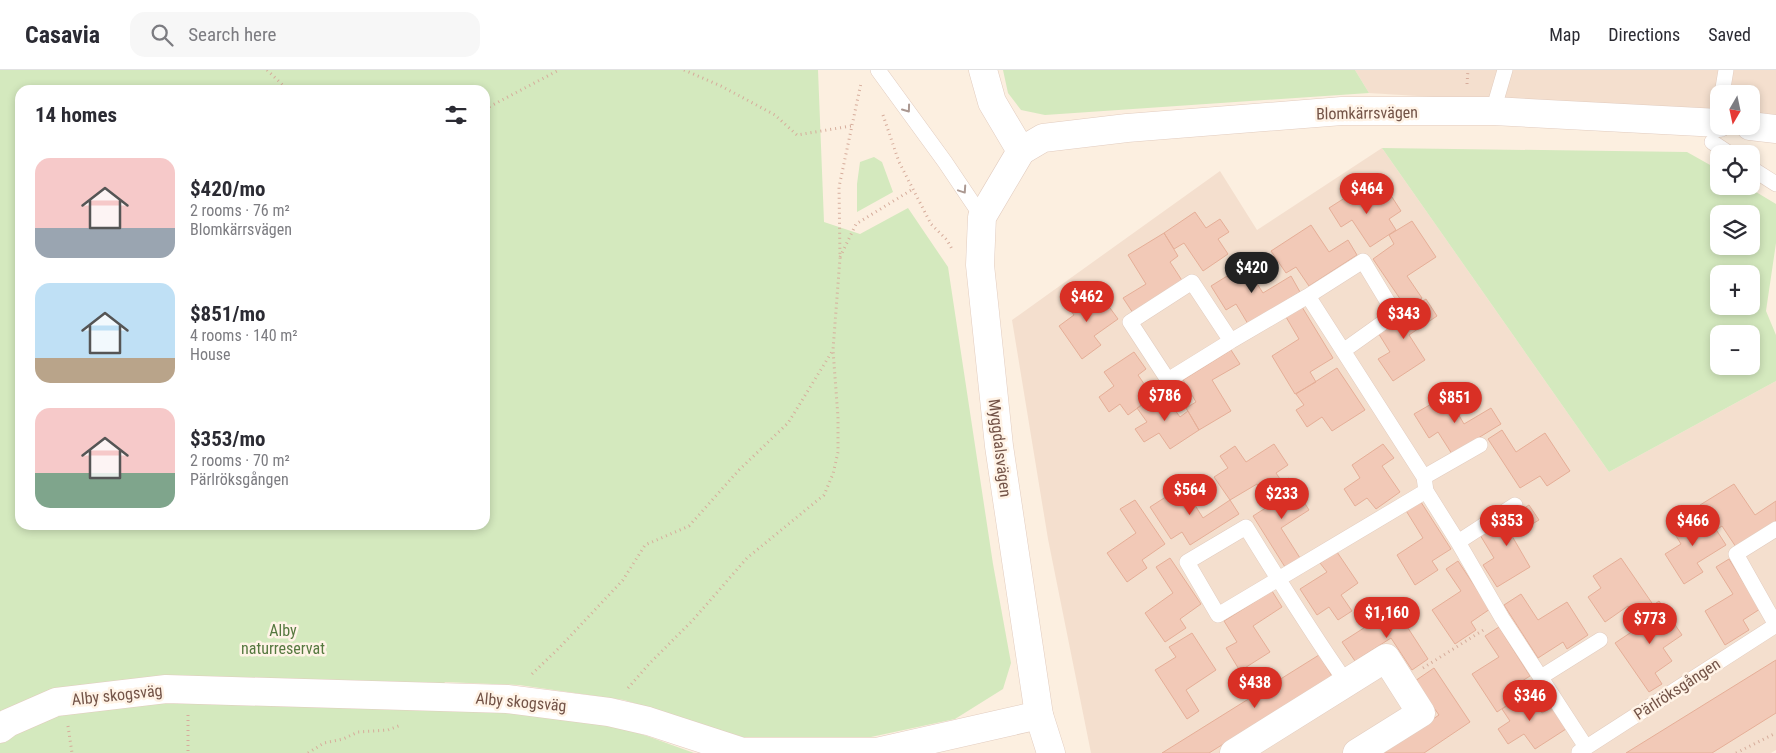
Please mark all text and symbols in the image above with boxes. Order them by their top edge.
search box [130,12,480,57]
text: Casavia [25,21,100,49]
icon: search [148,21,176,49]
text: Search here [188,23,277,46]
text: Map [1549,24,1580,45]
text: Directions [1608,24,1680,45]
text: Saved [1708,24,1751,45]
north arrow [1710,85,1760,135]
map controls [1710,85,1760,375]
icon: filters [442,101,470,129]
text: 14 homes [35,103,117,127]
one-way arrow [901,103,910,113]
street label: Blomkärrsvägen [1316,103,1418,123]
button: locate [1710,145,1760,195]
pin: $464 [1337,172,1397,215]
text: $420/mo [190,177,265,201]
icon: home [75,178,135,238]
text: $464 [1351,179,1383,198]
one-way arrow [957,184,967,193]
text: 2 rooms · 76 m² [190,201,290,220]
button: layers [1710,205,1760,255]
text: Blomkärrsvägen [190,220,292,239]
pin: $420 [1222,252,1282,294]
text: $420 [1236,258,1268,277]
button: + [1710,265,1760,315]
pin: $462 [1057,280,1117,323]
text: $462 [1071,287,1103,306]
pin: $343 [1374,298,1434,340]
text: $851/mo [190,302,265,326]
icon: home [75,303,135,363]
text: $343 [1388,304,1420,323]
button: − [1710,325,1760,375]
text: 4 rooms · 140 m² [190,326,298,345]
text: House [190,345,230,364]
pin: $786 [1135,380,1195,422]
pin: $851 [1425,382,1485,424]
text: $786 [1149,386,1181,405]
text: $851 [1439,388,1471,407]
street label: Myggdalsvägen [985,398,1015,498]
text: $353/mo [190,427,265,451]
icon: home [75,428,135,488]
text: 2 rooms · 70 m² [190,451,290,470]
text: Pärlröksgången [190,470,289,489]
pin: $564 [1160,474,1220,516]
pin: $233 [1252,478,1312,520]
text: $564 [1174,480,1206,499]
text: $233 [1266,484,1298,503]
pin: $353 [1477,504,1537,547]
pin: $466 [1663,504,1723,547]
text: $353 [1491,511,1523,530]
text: $466 [1677,511,1709,530]
pin: $1,160 [1346,596,1428,639]
pin: $773 [1620,602,1680,645]
text: $1,160 [1365,603,1409,622]
text: $773 [1634,609,1666,628]
park label: Alby naturreservat [241,621,325,658]
street label: Pärlröksgången [1630,654,1724,724]
pin: $438 [1225,666,1285,709]
text: $438 [1239,673,1271,692]
pin: $346 [1500,680,1560,722]
street label: Alby skogsväg [71,681,163,709]
text: $346 [1514,686,1546,705]
street label: Alby skogsväg [475,689,567,715]

